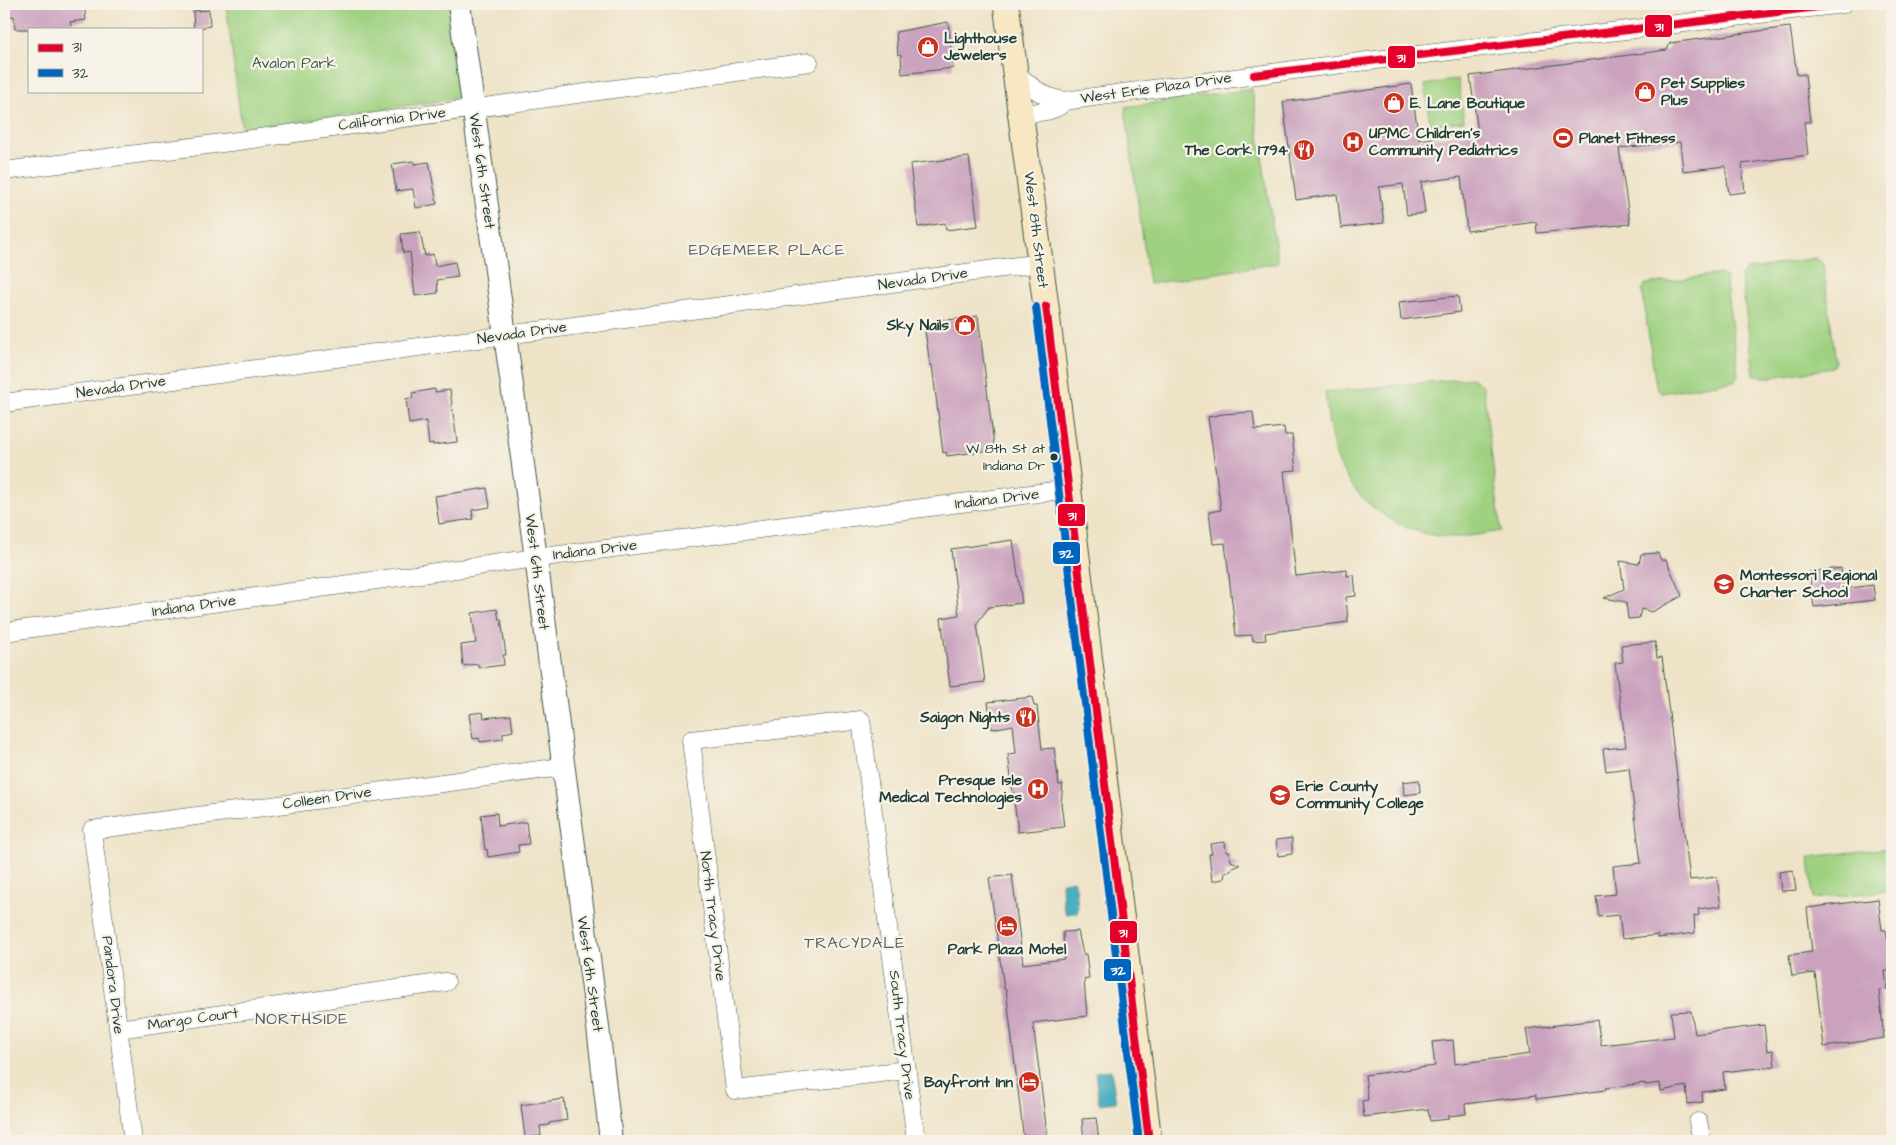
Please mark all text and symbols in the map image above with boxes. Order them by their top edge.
line badge: 31 [1644,14,1673,38]
text: 31 [1654,17,1664,37]
legend [28,28,202,92]
place label: Lighthouse Jewelers [943,28,1017,66]
shop icon: Lighthouse Jewelers [916,35,940,59]
text: 31 [72,37,82,58]
line badge: 31 [1387,45,1416,69]
text: 31 [1396,48,1406,68]
park label: Avalon Park [252,53,336,74]
text: 32 [72,63,89,84]
street label: West Erie Plaza Drive [1079,67,1233,109]
place label: Pet Supplies Plus [1661,73,1745,111]
shop icon: Pet Supplies Plus [1633,80,1657,104]
shop icon: E. Lane Boutique [1382,91,1406,115]
place label: E. Lane Boutique [1410,93,1525,114]
street label: California Drive [337,102,447,136]
street label: West 6th Street [463,112,501,230]
place label: UPMC Children's Community Pediatrics [1369,123,1518,162]
sports icon: Planet Fitness [1551,126,1575,150]
place label: Planet Fitness [1579,128,1676,149]
hospital icon: UPMC Children's Community Pediatrics [1341,130,1365,154]
restaurant icon: The Cork 1794 [1292,138,1316,162]
place label: The Cork 1794 [1184,140,1289,161]
street label: West 8th Street [1018,170,1054,290]
district label: EDGEMEER PLACE [689,239,845,261]
street label: Nevada Drive [877,262,969,296]
shop icon: Sky Nails [953,313,977,337]
place label: Sky Nails [886,315,949,337]
street label: Nevada Drive [476,316,568,350]
street label: Nevada Drive [75,370,167,404]
place label: W 8th St at Indiana Dr [966,439,1045,476]
marker: W 8th St at Indiana Dr [1049,452,1059,462]
street label: Indiana Drive [954,483,1040,515]
line badge: 31 [1057,503,1086,527]
text: 31 [1067,506,1077,526]
street label: West 6th Street [519,513,555,631]
street label: Indiana Drive [552,534,638,566]
line badge: 32 [1052,541,1081,565]
text: 32 [1057,544,1075,564]
place label: Montessori Regional Charter School [1740,565,1878,603]
school or university icon: Montessori Regional Charter School [1712,572,1736,596]
street label: Indiana Drive [151,590,237,622]
restaurant icon: Saigon Nights [1014,705,1038,729]
place label: Saigon Nights [919,707,1010,730]
place label: Presque Isle Medical Technologies [879,770,1022,810]
place label: Erie County Community College [1296,776,1424,816]
hospital icon: Presque Isle Medical Technologies [1026,777,1050,801]
street label: Colleen Drive [281,781,373,815]
school or university icon: Erie County Community College [1268,783,1292,807]
street label: North Tracy Drive [694,850,731,982]
hotel icon: Park Plaza Motel [995,914,1019,938]
street label: West 6th Street [571,915,609,1033]
line badge: 31 [1109,920,1138,944]
text: 31 [1118,923,1128,943]
district label: TRACYDALE [804,932,906,954]
street label: Pandora Drive [97,935,129,1035]
place label: Park Plaza Motel [948,939,1067,960]
line badge: 32 [1103,958,1132,982]
text: 32 [1109,961,1127,981]
street label: South Tracy Drive [883,969,920,1101]
street label: Margo Court [146,1002,240,1037]
district label: NORTHSIDE [255,1008,349,1030]
hotel icon: Bayfront Inn [1017,1070,1041,1094]
place label: Bayfront Inn [924,1072,1013,1094]

